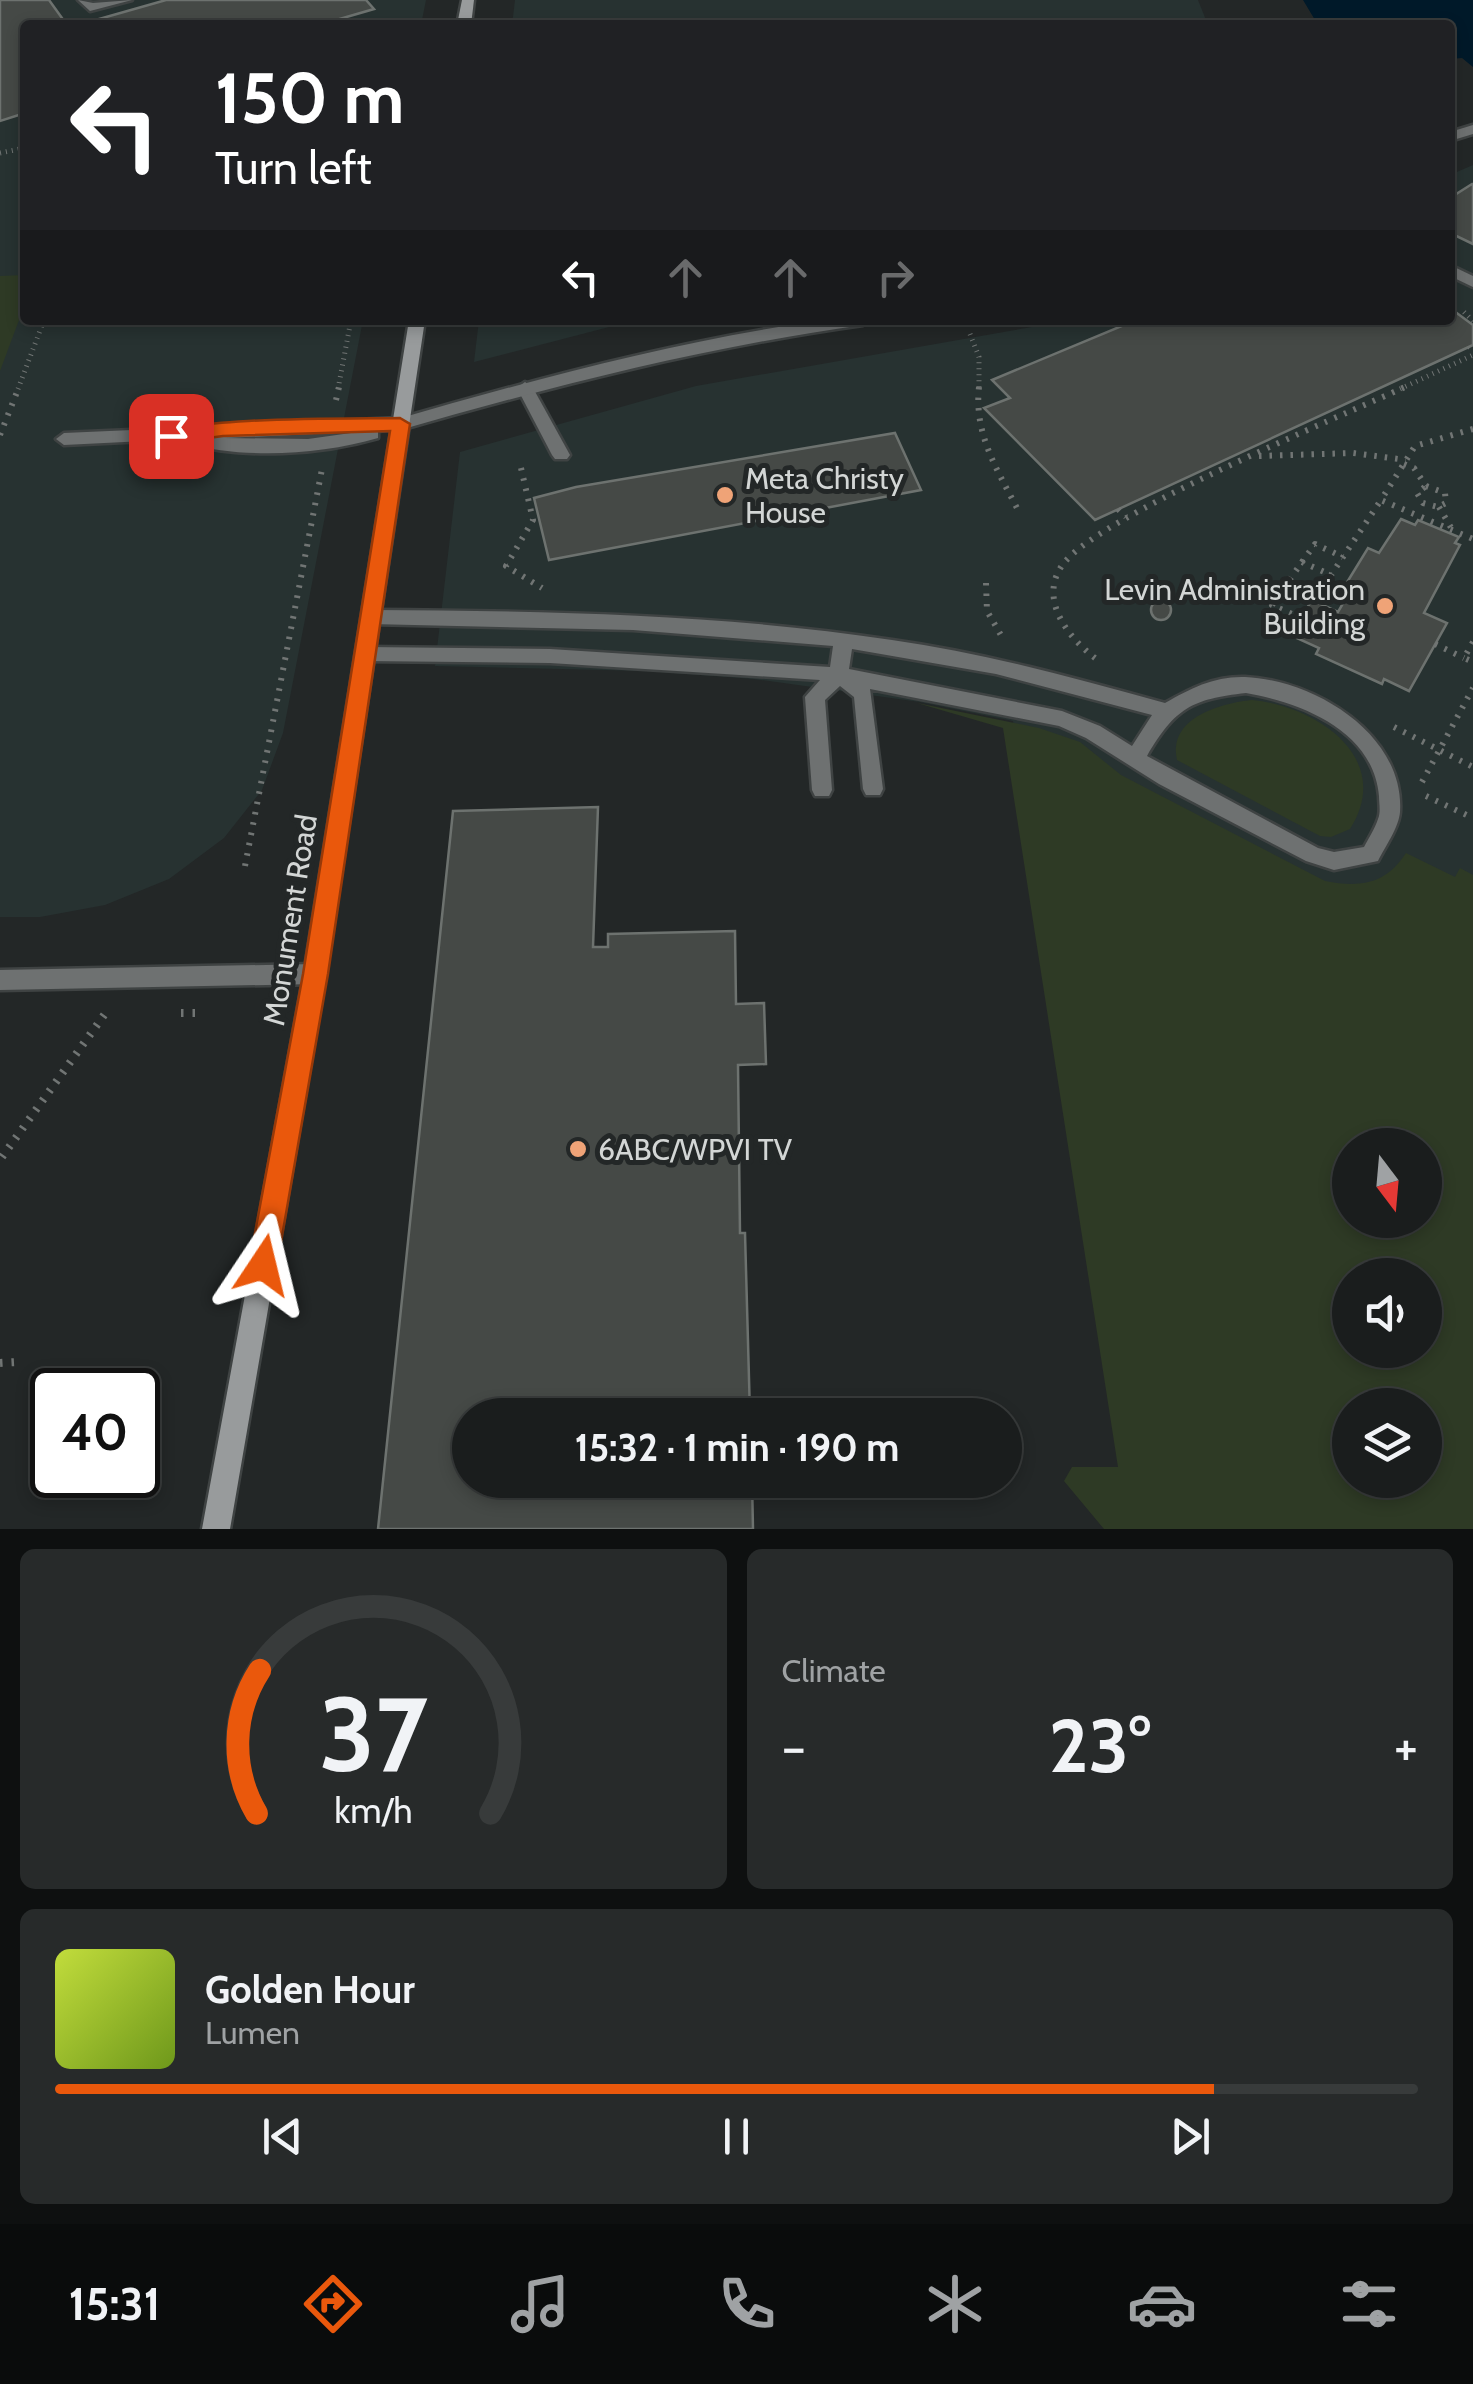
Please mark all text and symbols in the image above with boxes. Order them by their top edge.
text: 150 m [215,55,404,141]
icon: left [50,60,180,190]
text: Turn left [215,141,372,195]
icon: left [553,250,608,305]
icon: ahead [658,250,713,305]
icon: ahead [763,250,818,305]
icon: right [868,250,923,305]
pin [129,394,214,479]
icon: arrive [144,409,199,464]
place label: Meta Christy House [745,460,904,531]
marker: Meta Christy House [714,484,736,506]
place label: Levin Administration Building [1104,571,1366,642]
marker: Levin Administration Building [1374,595,1396,617]
street label: Monument Road [255,812,325,1028]
north arrow [1332,1128,1442,1238]
map controls [1332,1128,1442,1498]
place label: 6ABC/WPVI TV [598,1131,793,1168]
marker: 6ABC/WPVI TV [567,1138,589,1160]
position arrow [211,1213,315,1317]
button: sound [1332,1258,1442,1368]
speed limit sign: 40 [30,1368,160,1498]
button: layers [1332,1388,1442,1498]
text: 15:32 · 1 min · 190 m [575,1424,899,1471]
text: Climate [782,1651,886,1690]
text: 37 [319,1671,428,1797]
text: 23° [1049,1700,1151,1791]
text: − [782,1713,806,1780]
text: + [1394,1713,1418,1780]
text: km/h [334,1789,412,1832]
text: Golden Hour [205,1966,415,2013]
text: Lumen [205,2013,300,2052]
icon: previous [255,2109,310,2164]
icon: pause [709,2109,764,2164]
icon: next [1163,2109,1218,2164]
icon: directions [298,2269,368,2339]
icon: music [505,2269,575,2339]
icon: phone [712,2269,782,2339]
icon: climate [920,2269,990,2339]
icon: car [1127,2269,1197,2339]
icon: filters [1334,2269,1404,2339]
text: 15:31 [69,2277,160,2331]

